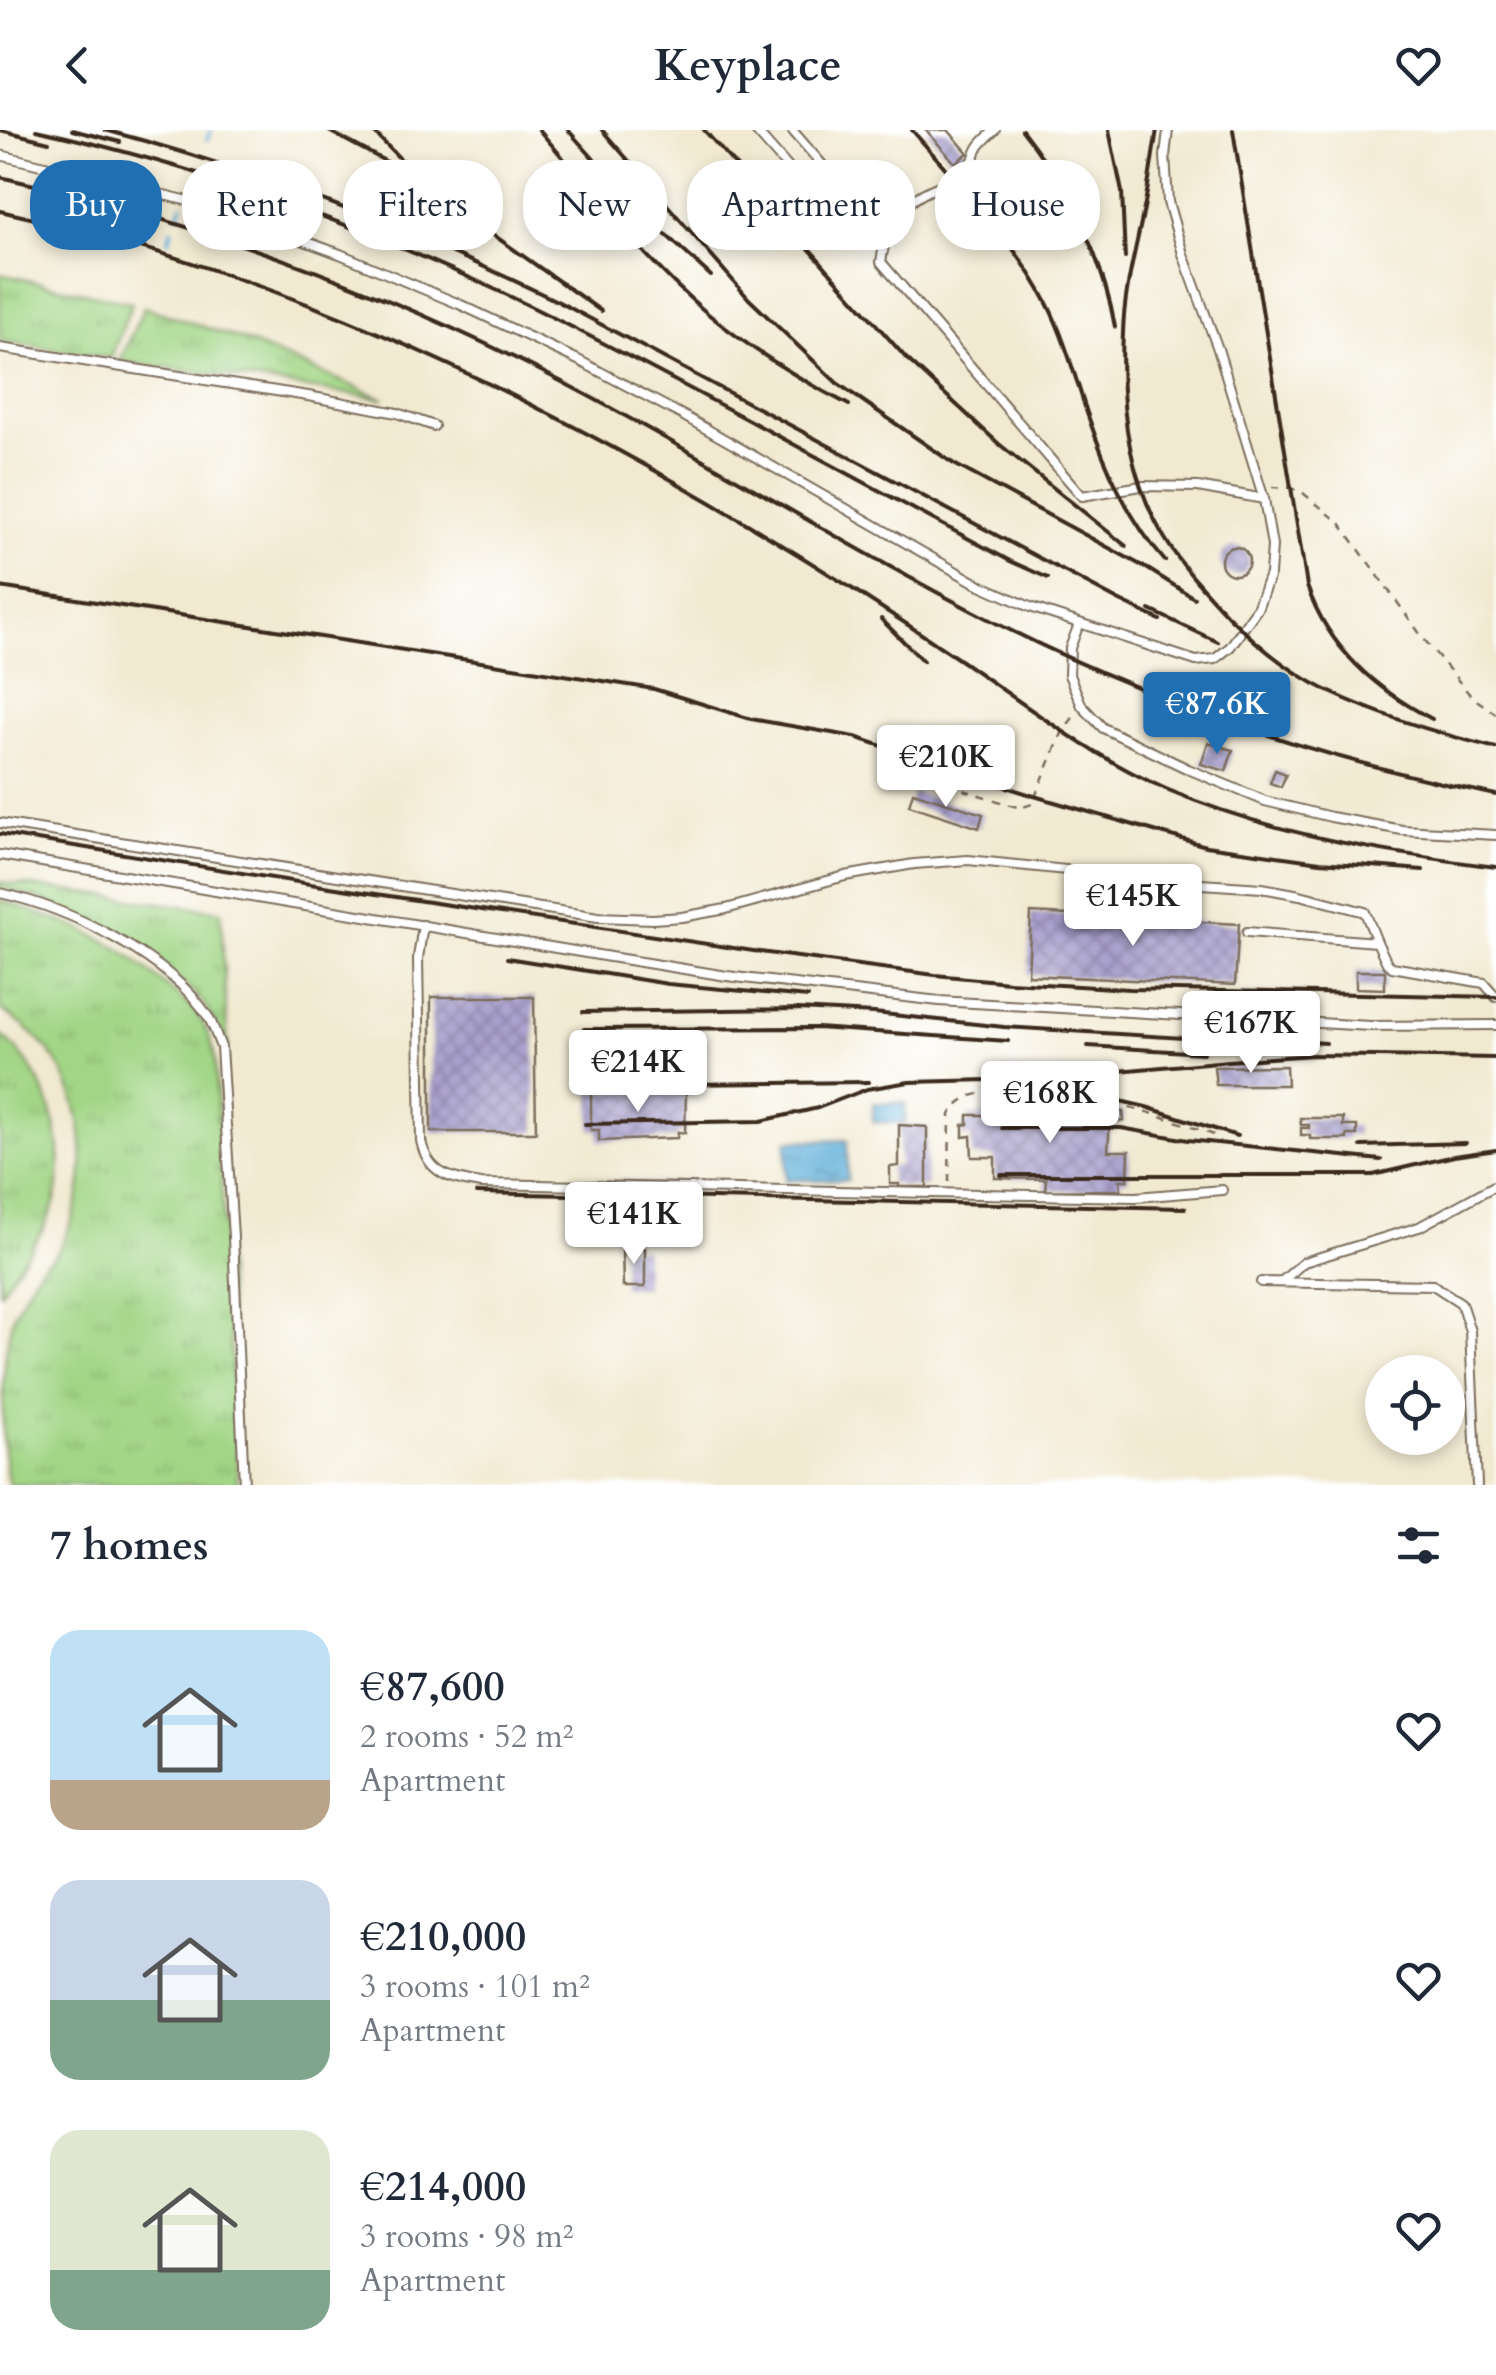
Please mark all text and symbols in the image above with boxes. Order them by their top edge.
text: Keyplace [654,35,842,96]
icon: back [50,38,105,93]
icon: heart [1391,38,1446,93]
chip: Buy [30,160,162,250]
chip: Rent [182,160,323,250]
chip: Filters [343,160,503,250]
chip: New [523,160,667,250]
chip: Apartment [687,160,915,250]
chip: House [935,160,1100,250]
pin: €87.6K [1136,672,1298,757]
text: €87.6K [1165,682,1269,726]
pin: €210K [876,725,1016,810]
text: €210K [899,735,993,779]
pin: €145K [1063,864,1203,949]
text: €145K [1086,874,1180,918]
pin: €167K [1181,991,1321,1076]
text: €167K [1204,1001,1298,1045]
pin: €214K [568,1030,708,1115]
text: €214K [591,1040,685,1084]
pin: €168K [980,1061,1120,1146]
text: €168K [1003,1071,1097,1115]
pin: €141K [564,1182,704,1267]
text: €141K [587,1192,681,1236]
map controls [1365,1355,1465,1455]
button: locate [1365,1355,1465,1455]
text: 7 homes [50,1517,208,1574]
icon: filters [1391,1518,1446,1573]
text: €87,600 [360,1658,505,1715]
icon: home [130,1670,250,1790]
icon: heart [1391,1703,1446,1758]
text: 2 rooms · 52 m² [360,1715,573,1759]
text: Apartment [360,1759,505,1803]
text: €210,000 [360,1908,526,1965]
icon: home [130,1920,250,2040]
icon: heart [1391,1953,1446,2008]
text: 3 rooms · 101 m² [360,1965,590,2009]
text: Apartment [360,2009,505,2053]
text: €214,000 [360,2158,526,2215]
icon: home [130,2170,250,2290]
icon: heart [1391,2203,1446,2258]
text: 3 rooms · 98 m² [360,2215,573,2259]
text: Apartment [360,2259,505,2303]

